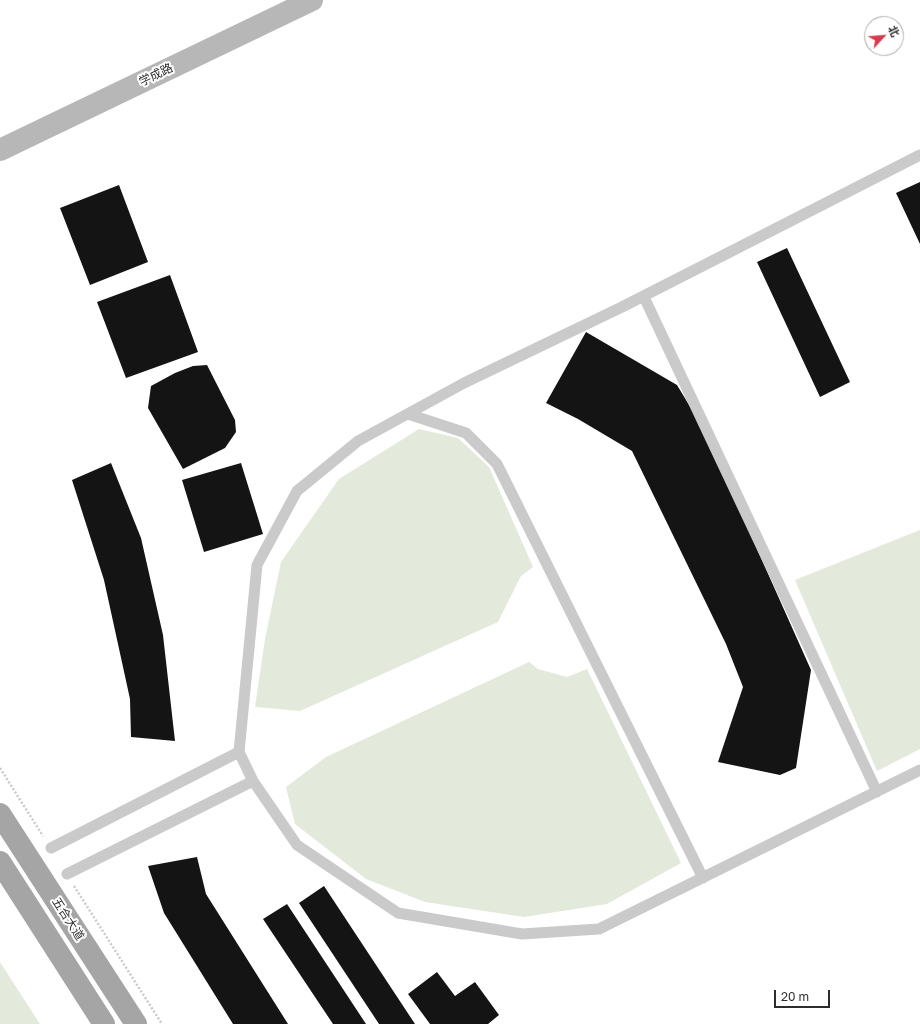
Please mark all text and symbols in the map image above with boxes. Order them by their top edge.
north arrow [864,16,904,56]
text: 北 [886,23,903,39]
street label: 学成路 [137,61,175,89]
street label: 五合大道 [49,895,87,943]
scale bar [776,982,832,1008]
text: 20 m [781,989,809,1004]

